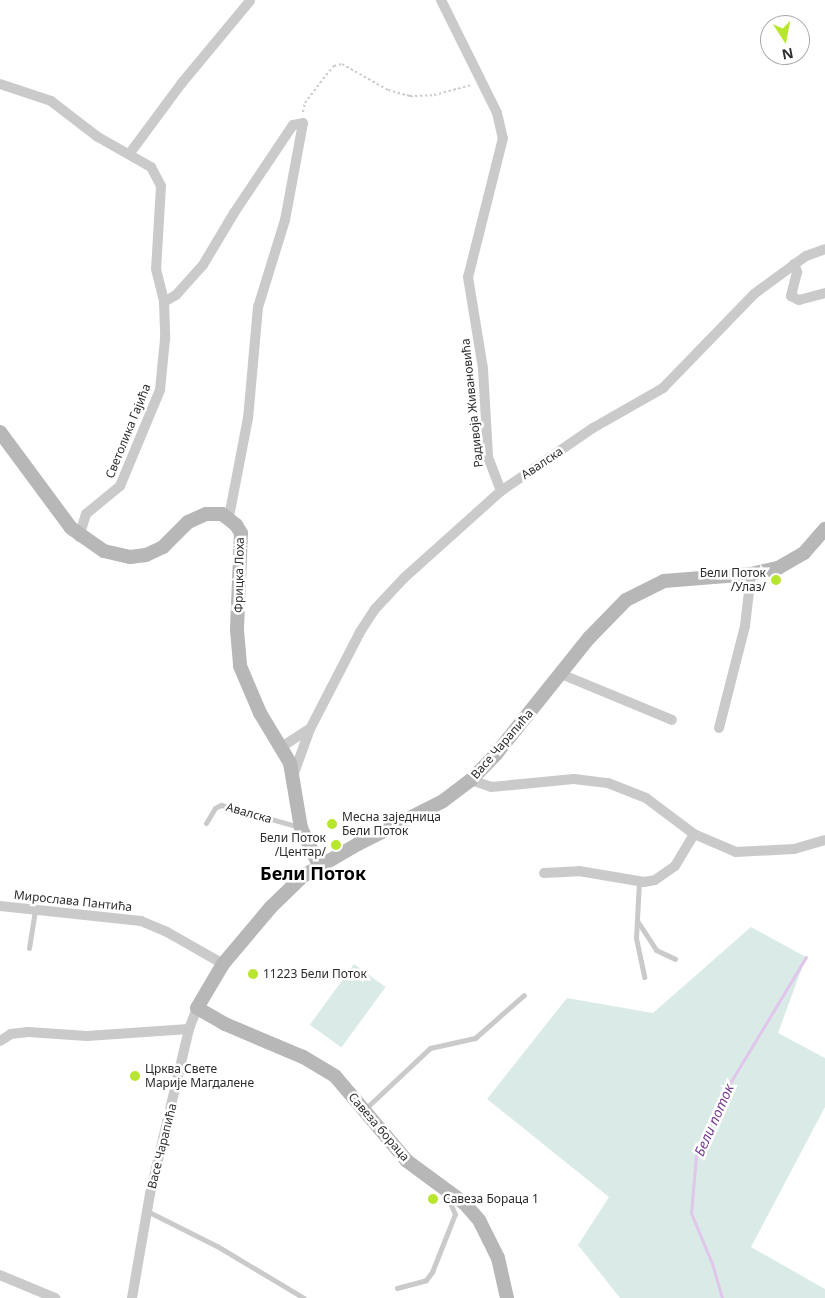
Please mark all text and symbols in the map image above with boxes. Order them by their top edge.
north arrow [760,15,810,65]
text: N [780,44,795,65]
street label: Радивоја Живановића [458,338,486,468]
street label: Светолика Гајића [102,382,154,480]
street label: Авалска [519,444,565,482]
street label: Фрицка Лоха [231,537,247,613]
place label: Бели Поток /Улаз/ [700,566,766,594]
marker: Бели Поток /Улаз/ [770,574,782,586]
street label: Васе Чарапића [468,706,536,782]
street label: Авалска [224,800,274,826]
place label: Месна заједница Бели Поток [342,810,441,838]
marker: Месна заједница Бели Поток [326,818,338,830]
place label: Бели Поток /Центар/ [260,831,326,859]
marker: Бели Поток /Центар/ [330,839,342,851]
district label: Бели Поток [260,862,366,884]
street label: Мирослава Пантића [13,888,133,914]
place label: 11223 Бели Поток [263,967,367,981]
marker: 11223 Бели Поток [247,968,259,980]
place label: Црква Свете Марије Магдалене [145,1062,254,1090]
marker: Црква Свете Марије Магдалене [129,1070,141,1082]
water label: Бели поток [691,1081,737,1159]
street label: Савеза бораца [345,1090,413,1164]
street label: Васе Чарапића [144,1102,180,1190]
place label: Савеза Бораца 1 [443,1192,539,1206]
marker: Савеза Бораца 1 [427,1193,439,1205]

